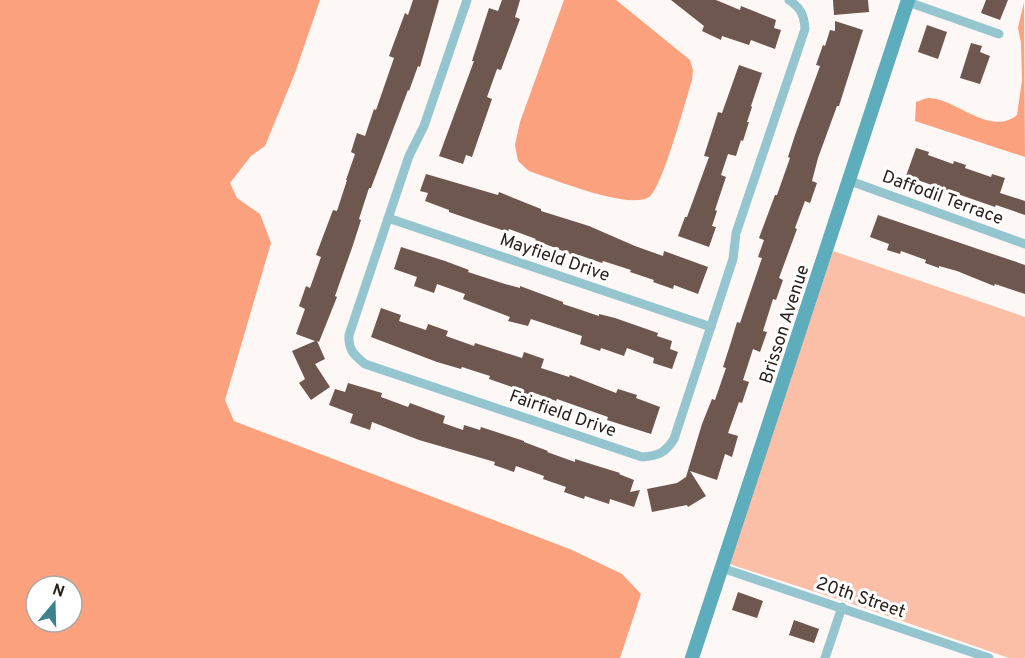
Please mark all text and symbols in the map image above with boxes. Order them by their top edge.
street label: Daffodil Terrace [879,166,1006,231]
street label: Mayfield Drive [496,229,613,288]
street label: Brisson Avenue [755,262,815,387]
street label: Fairfield Drive [506,385,619,443]
street label: 20th Street [813,572,908,624]
north arrow [24,574,84,634]
text: N [50,580,67,603]

